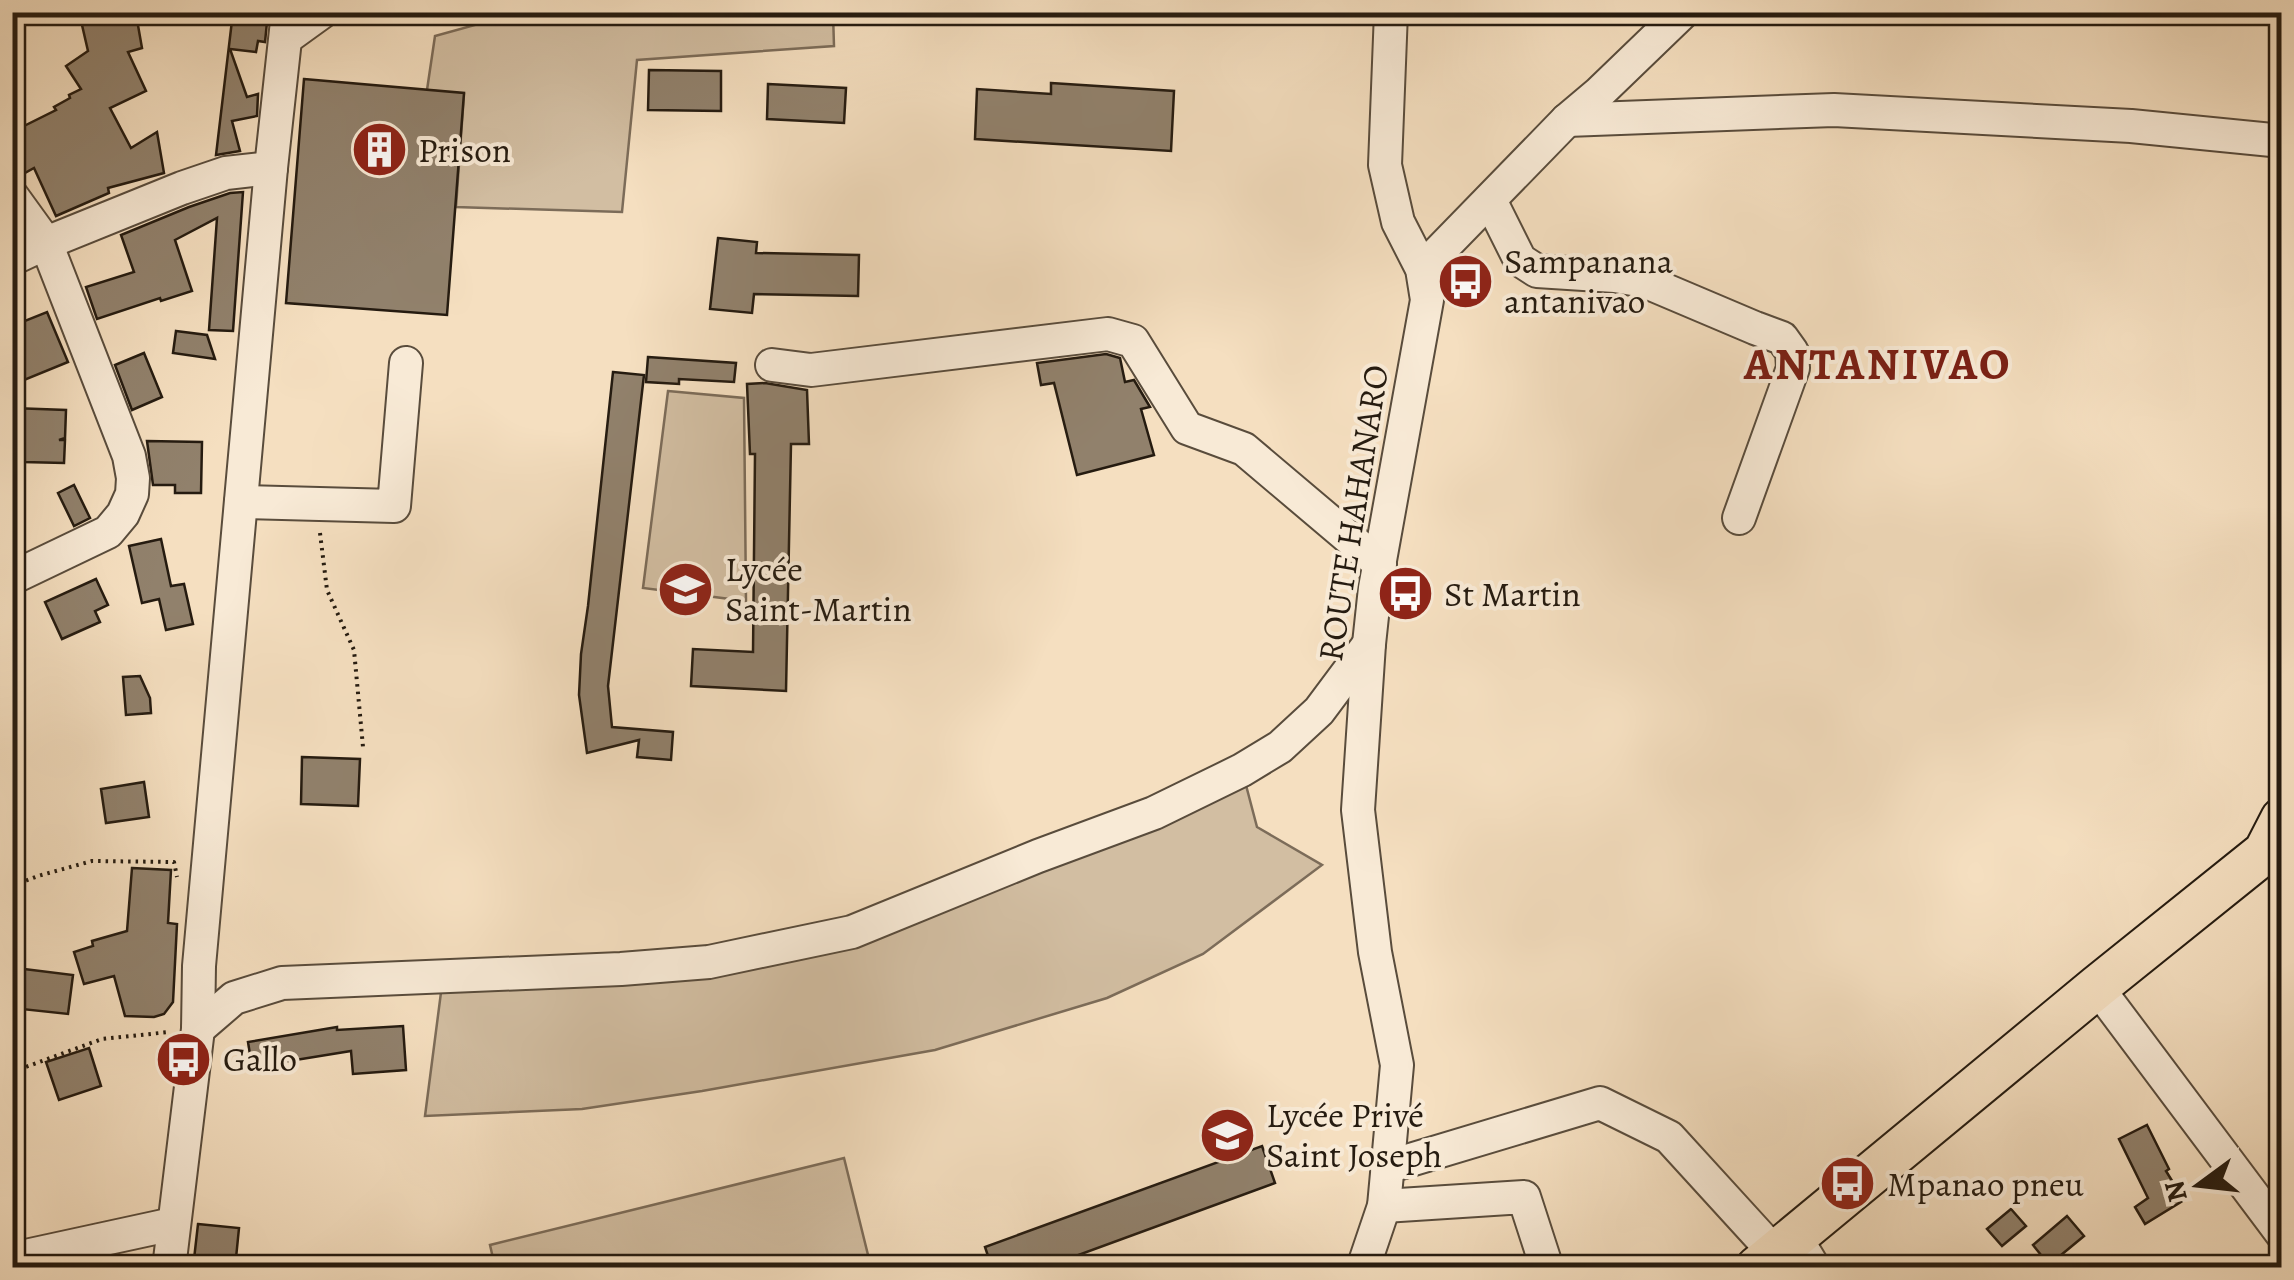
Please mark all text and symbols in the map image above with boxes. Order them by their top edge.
building icon: Prison [349,120,409,180]
place label: Prison [418,126,511,174]
place label: Sampanana antanivao [1504,237,1674,325]
bus stop icon: Sampanana antanivao [1435,251,1495,311]
district label: ANTANIVAO [1743,333,2012,395]
street label: ROUTE HAHANARO [1306,361,1400,665]
place label: Lycée Saint-Martin [725,545,912,633]
school or university icon: Lycée Saint-Martin [656,559,716,619]
bus stop icon: St Martin [1375,564,1435,624]
place label: St Martin [1444,570,1581,618]
bus stop icon: Gallo [154,1029,214,1089]
place label: Gallo [223,1035,297,1083]
place label: Lycée Privé Saint Joseph [1266,1091,1442,1179]
school or university icon: Lycée Privé Saint Joseph [1197,1105,1257,1165]
north arrow [2149,1135,2249,1235]
bus stop icon: Mpanao pneu [1818,1154,1878,1214]
place label: Mpanao pneu [1887,1160,2084,1208]
text: N [2155,1176,2197,1206]

